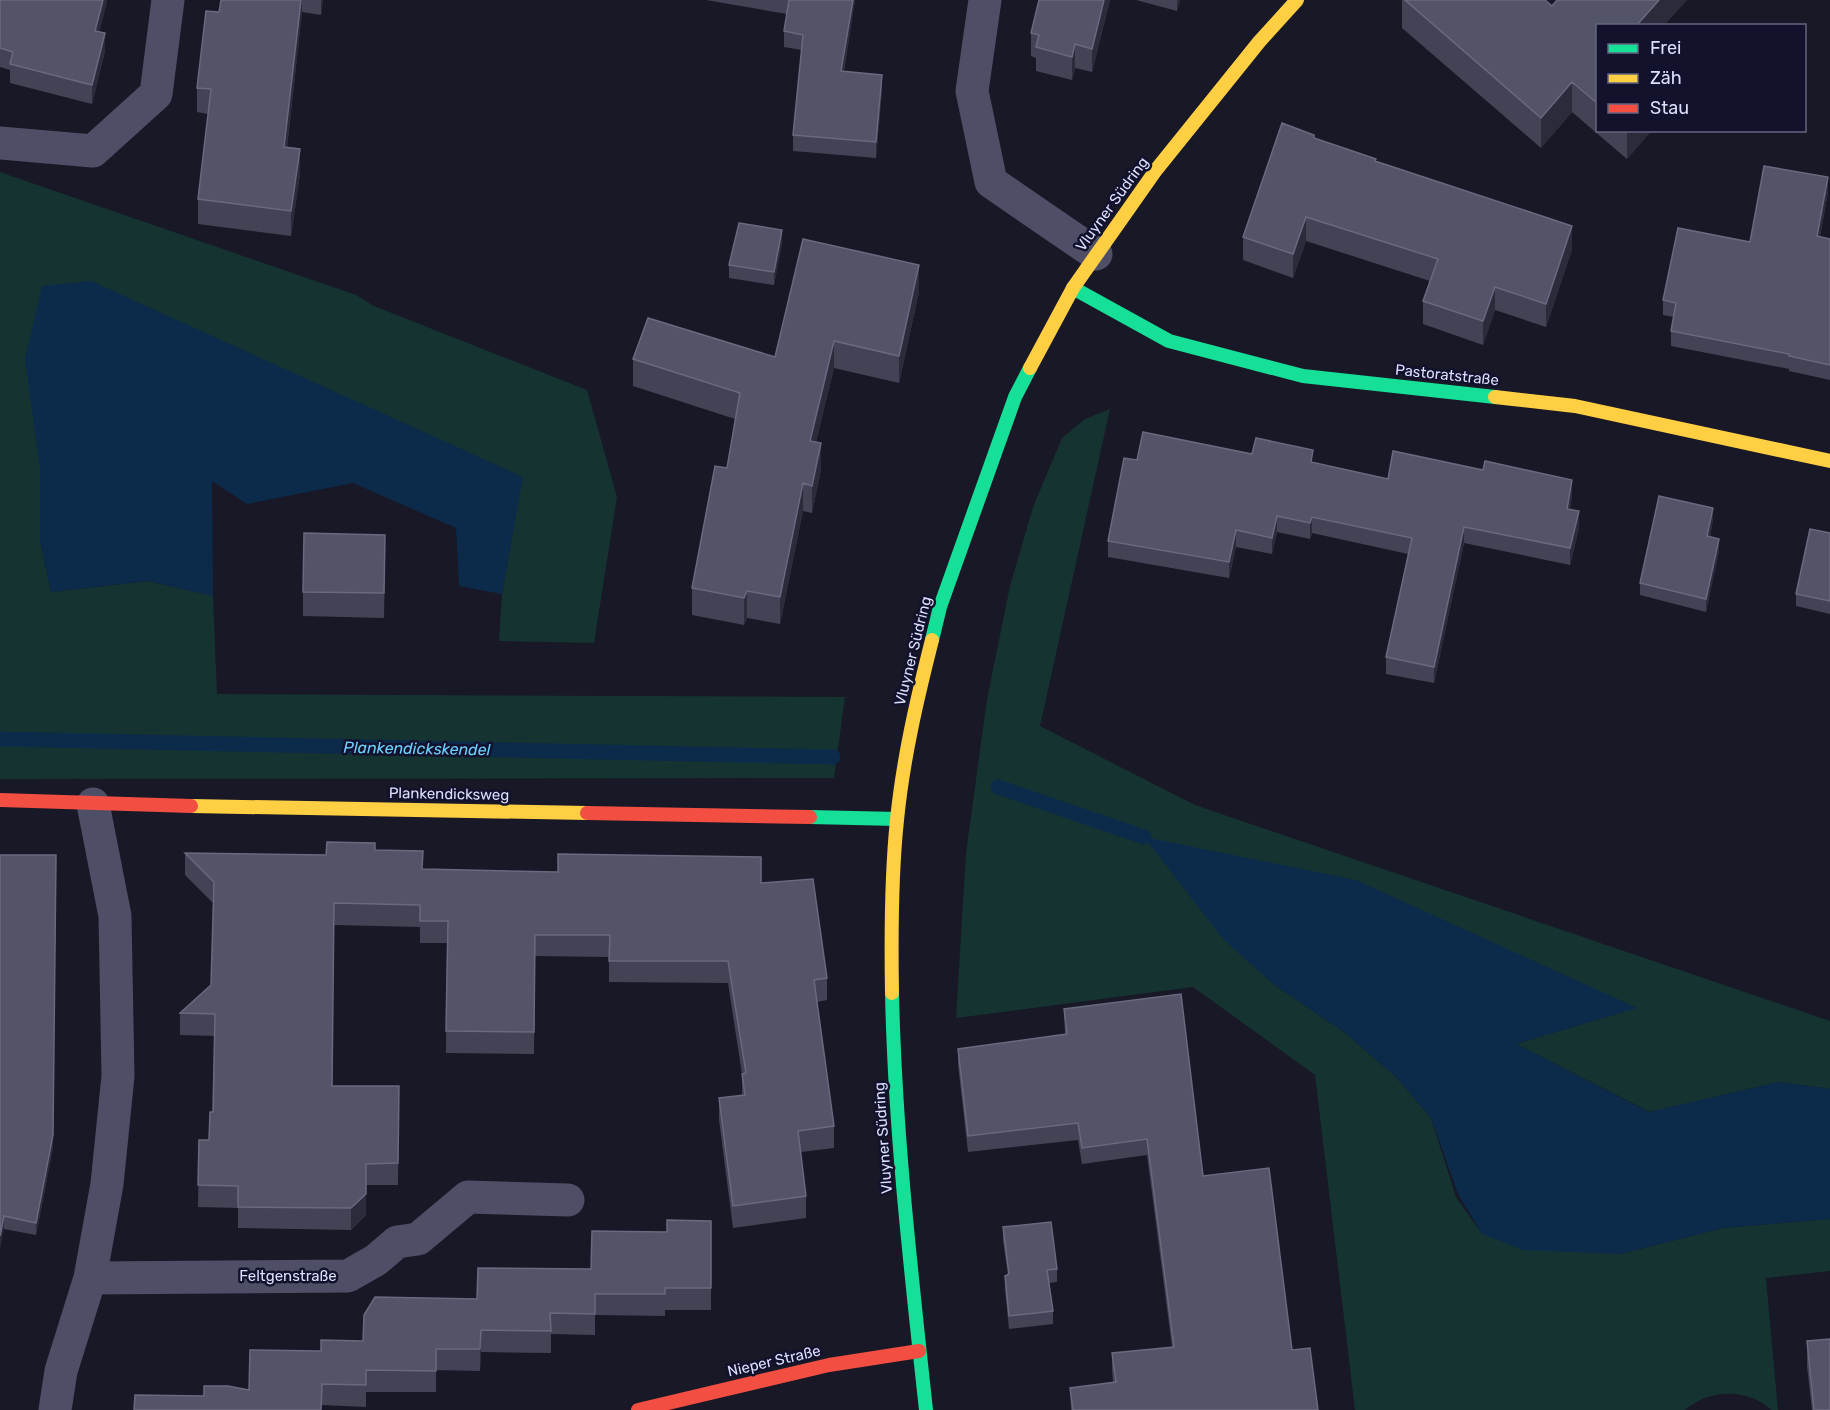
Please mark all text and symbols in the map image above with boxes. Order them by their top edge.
legend [1596,24,1806,132]
text: Frei [1650,37,1681,59]
text: Zäh [1650,67,1682,89]
text: Stau [1650,97,1689,119]
street label: Vluyner Südring [1072,153,1152,255]
street label: Pastoratstraße [1394,361,1500,389]
street label: Vluyner Südring [891,595,935,707]
water label: Plankendickskendel [343,738,492,759]
street label: Plankendicksweg [389,784,509,804]
street label: Vluyner Südring [870,1082,896,1194]
street label: Feltgenstraße [239,1267,337,1285]
street label: Nieper Straße [726,1342,822,1380]

